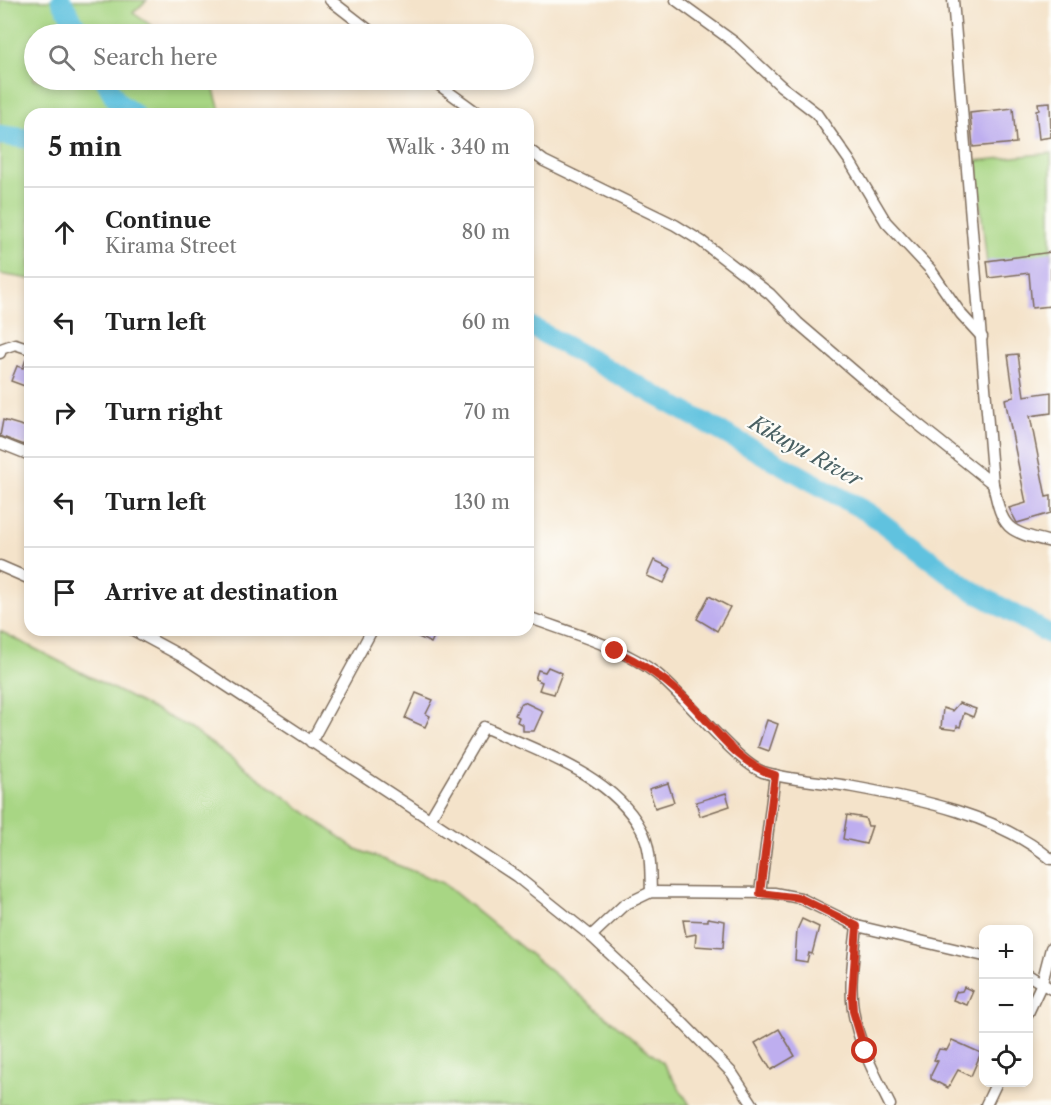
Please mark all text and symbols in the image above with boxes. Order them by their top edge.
search box [24,24,534,90]
icon: search [45,41,78,74]
text: Search here [93,44,218,71]
text: 5 min [48,131,122,163]
text: Walk · 340 m [387,135,510,159]
text: Continue [105,207,211,234]
icon: ahead [48,216,81,249]
text: 80 m [462,220,510,244]
text: Kirama Street [105,234,236,258]
icon: left [48,306,81,339]
text: Turn left [105,309,206,336]
text: 60 m [462,310,510,334]
icon: right [48,396,81,429]
text: Turn right [105,399,223,426]
text: 70 m [464,400,510,424]
water label: Kikuyu River [744,409,868,493]
icon: left [48,486,81,519]
text: Turn left [105,489,206,516]
text: 130 m [454,490,510,514]
icon: arrive [48,576,81,609]
text: Arrive at destination [105,579,338,606]
route end [601,637,627,663]
map controls [979,925,1033,1087]
button: + [979,925,1033,979]
button: − [979,979,1033,1033]
button: locate [979,1033,1033,1087]
route start [851,1037,877,1063]

